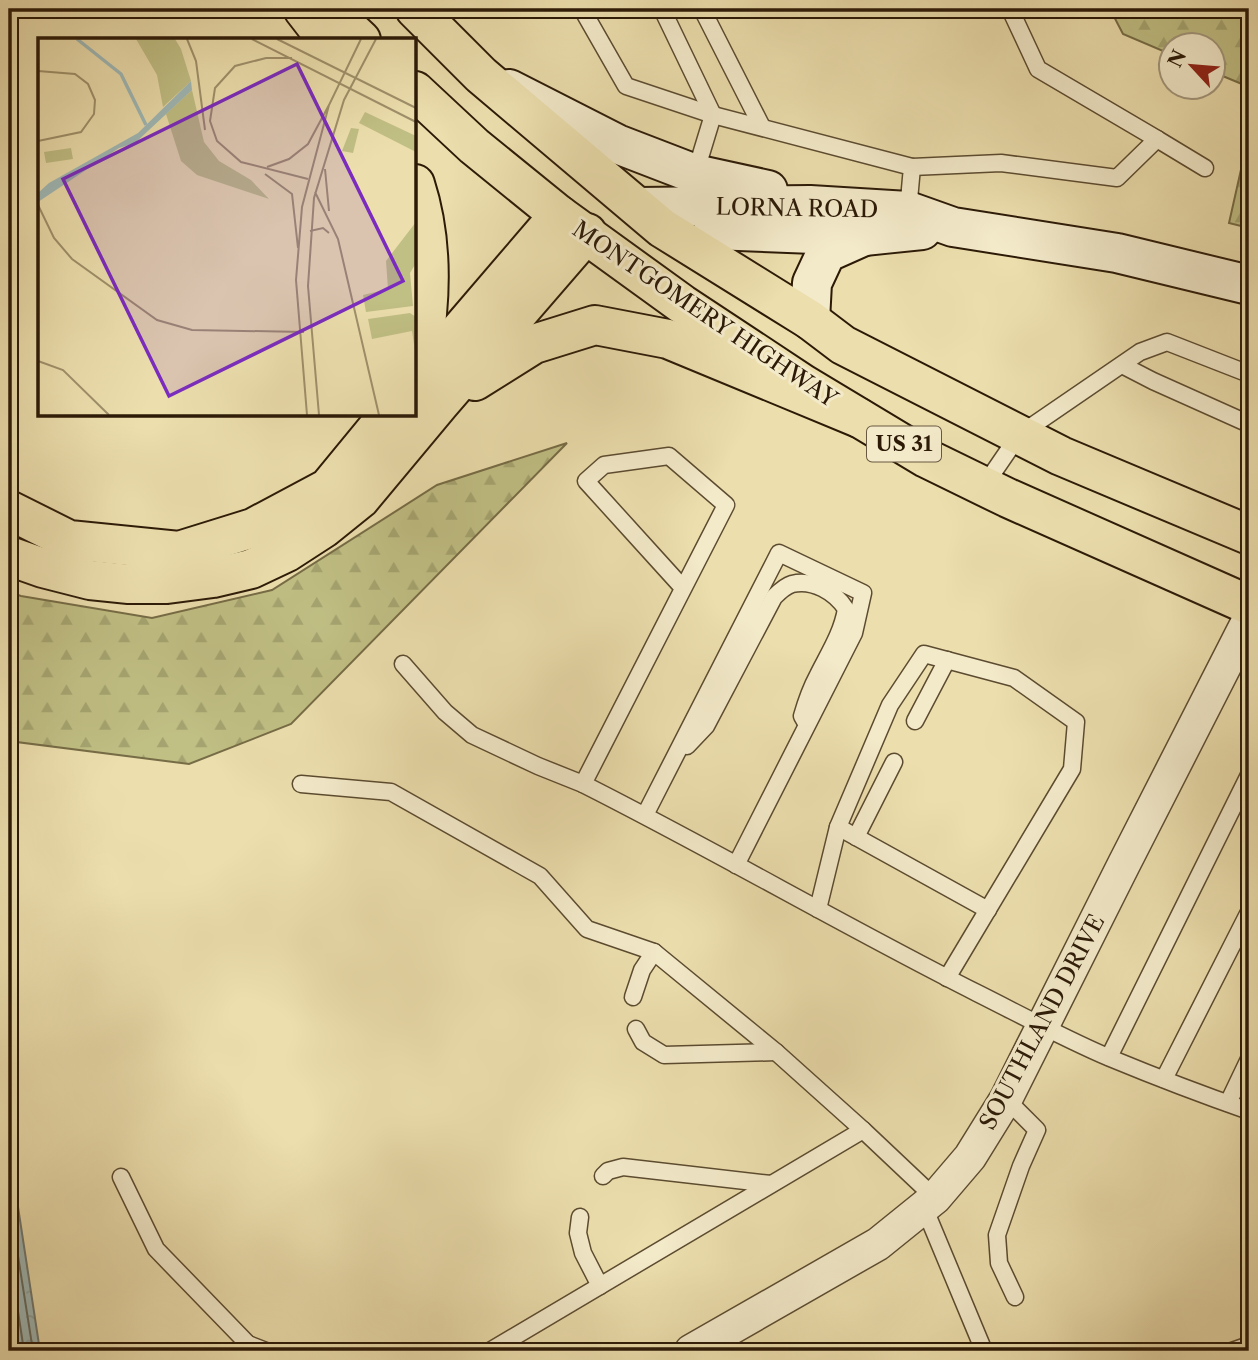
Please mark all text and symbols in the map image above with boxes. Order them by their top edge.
north arrow [1156,32,1226,102]
inset map [38,38,416,416]
text: N [1163,46,1191,71]
street label: LORNA ROAD [715,193,879,223]
street label: MONTGOMERY HIGHWAY [567,215,843,414]
road number: US 31 [867,426,941,462]
street label: SOUTHLAND DRIVE [973,910,1111,1134]

